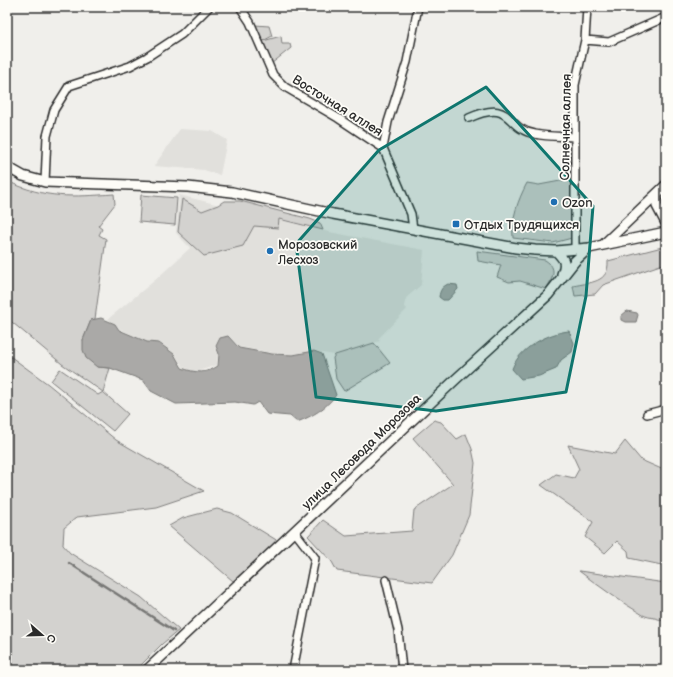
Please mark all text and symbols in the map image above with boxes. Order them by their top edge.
street label: Восточная аллея [289,72,386,140]
street label: Солнечная аллея [557,73,575,181]
place label: Ozon [562,195,592,211]
marker: Ozon [549,197,559,207]
place label: Отдых Трудящихся [464,217,579,233]
marker: Отдых Трудящихся [451,219,461,229]
place label: Морозовский Лесхоз [277,237,357,268]
marker: Морозовский Лесхоз [265,246,275,256]
street label: улица Лесовода Морозова [299,390,425,513]
north arrow [22,615,62,655]
text: С [43,632,58,644]

